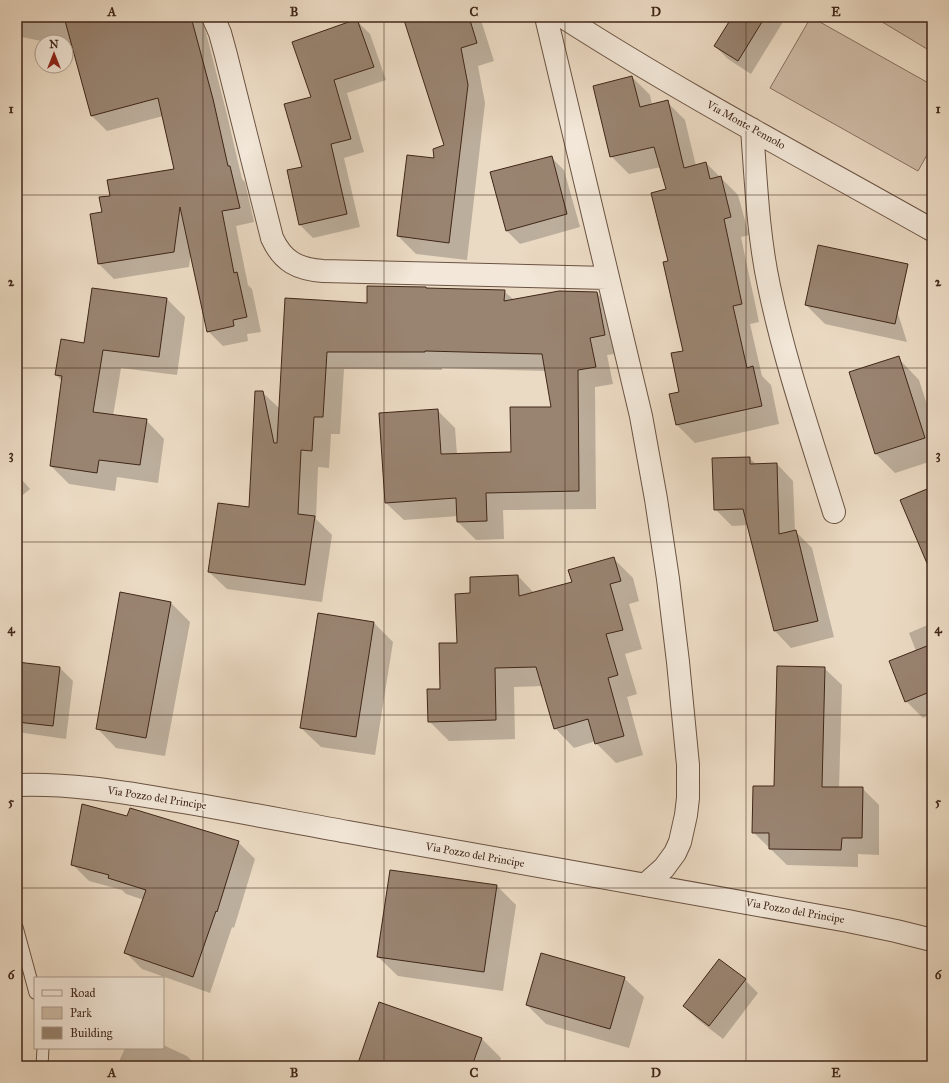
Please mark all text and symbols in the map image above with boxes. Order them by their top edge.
text: A [107,4,117,20]
text: B [290,4,299,20]
text: C [470,4,479,20]
text: D [651,4,661,20]
text: E [831,4,841,20]
north arrow [34,34,74,74]
text: N [49,38,59,51]
street label: Via Monte Pennolo [704,98,788,152]
text: 1 [8,101,14,117]
text: 1 [935,101,941,117]
text: 2 [8,274,15,290]
text: 2 [935,274,942,290]
text: 3 [8,447,14,463]
text: 3 [935,447,941,463]
text: 4 [7,621,15,637]
text: 4 [934,621,942,637]
street label: Via Pozzo del Principe [106,784,208,812]
text: 5 [8,794,15,810]
text: 5 [935,794,942,810]
street label: Via Pozzo del Principe [424,840,526,870]
street label: Via Pozzo del Principe [744,896,846,926]
text: 6 [8,967,16,983]
text: 6 [935,967,943,983]
legend [34,977,164,1049]
text: Road [70,986,96,1000]
text: Park [70,1006,92,1020]
text: Building [70,1026,113,1041]
text: A [107,1065,117,1081]
text: B [290,1065,299,1081]
text: C [470,1065,479,1081]
text: D [651,1065,661,1081]
text: E [831,1065,841,1081]

